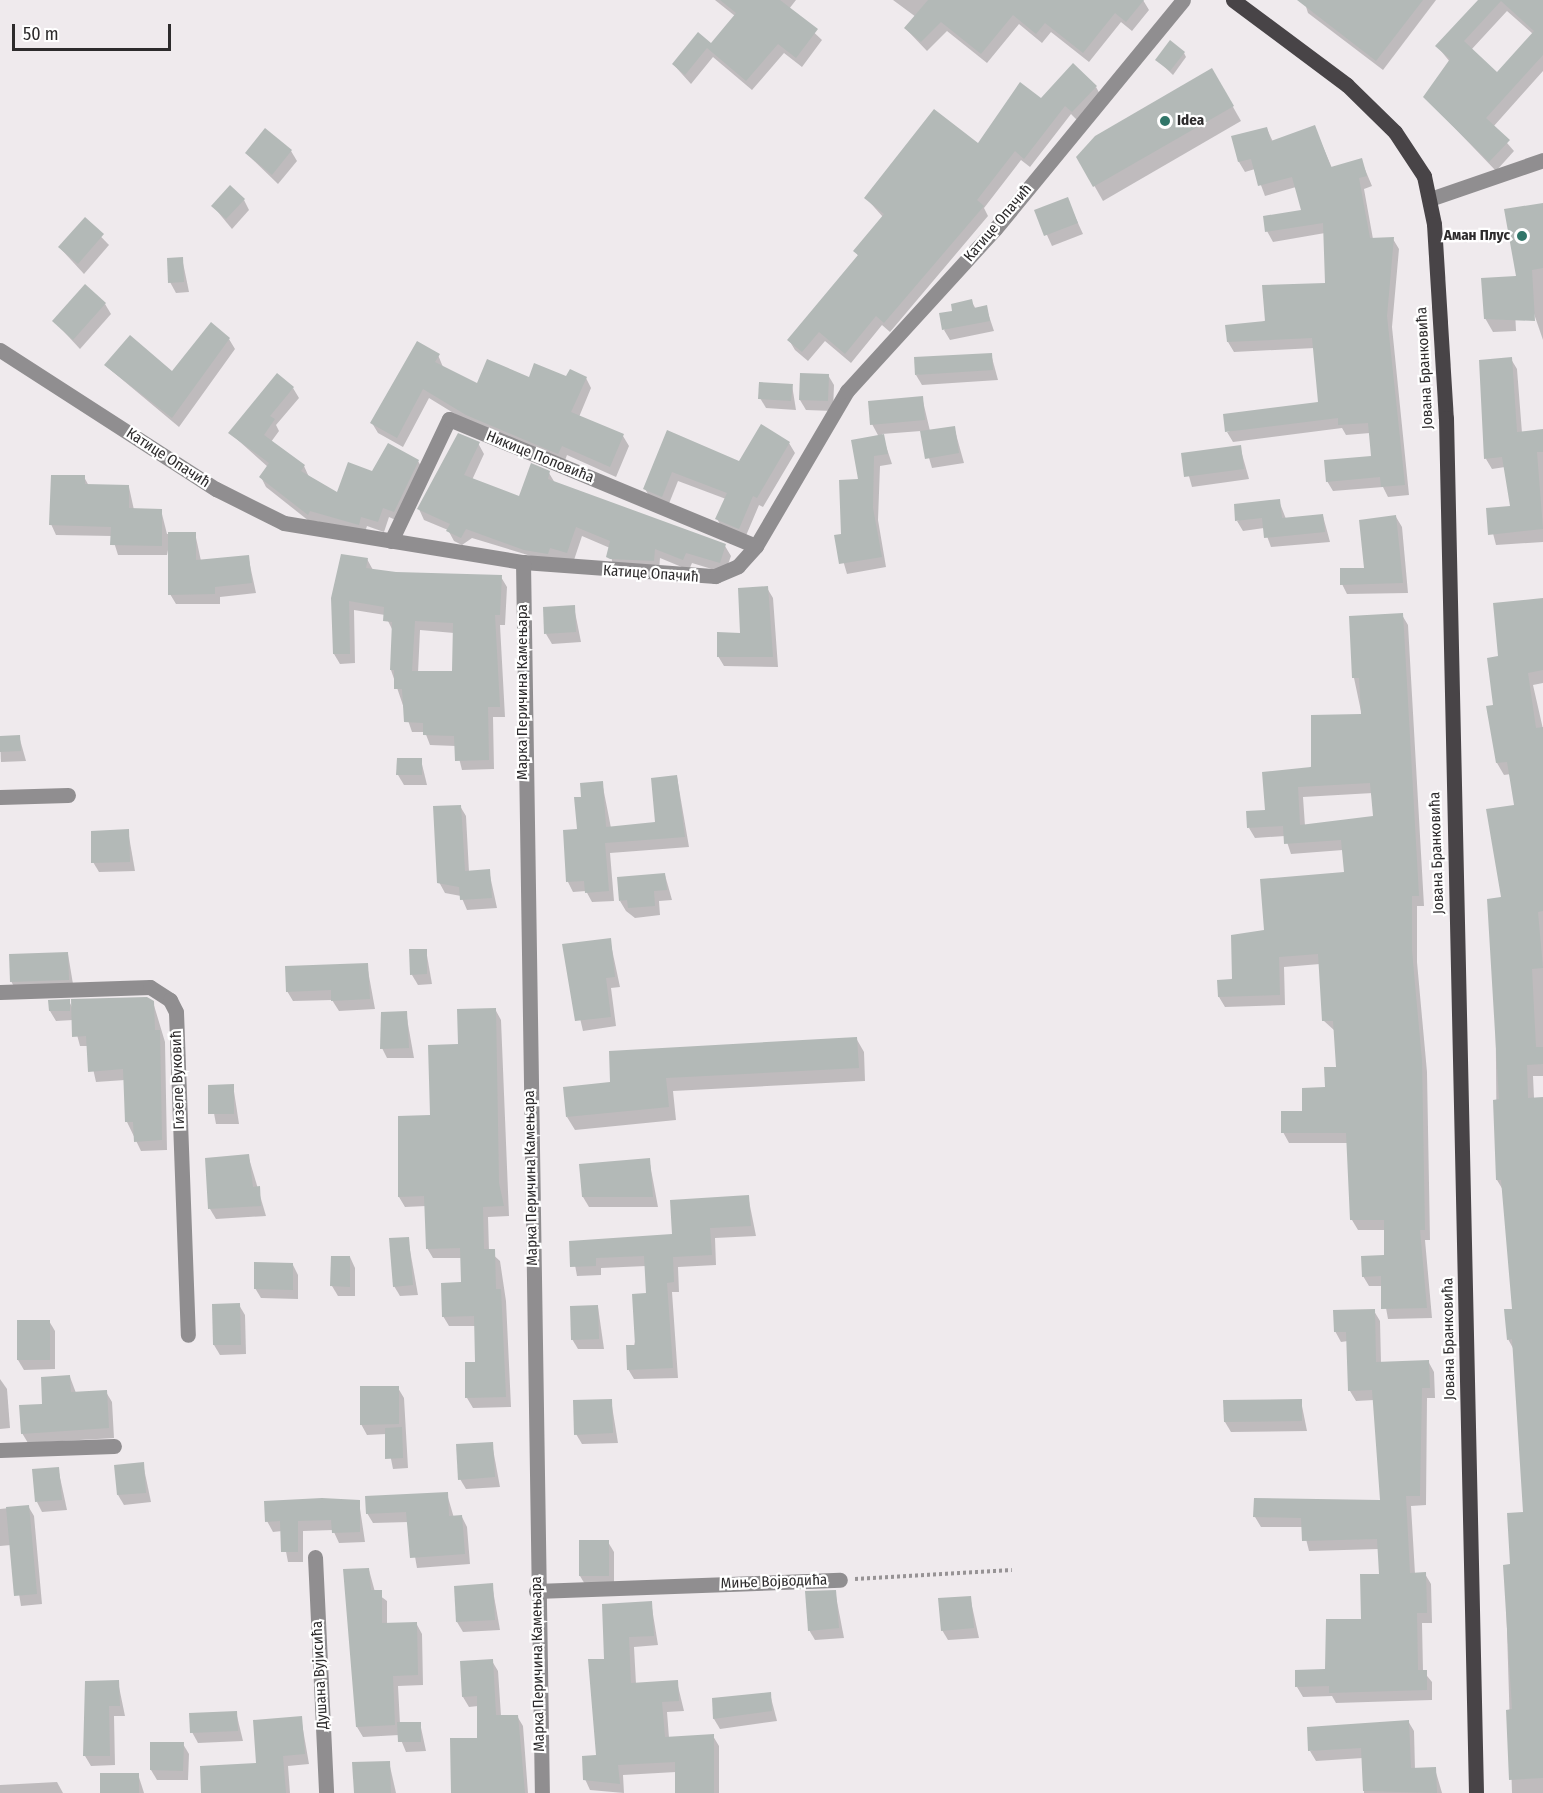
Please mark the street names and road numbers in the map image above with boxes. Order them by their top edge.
street label: Катице Опачић [960,180,1036,266]
street label: Јована Бранковића [1413,306,1437,430]
street label: Катице Опачић [123,424,213,492]
street label: Никице Поповића [483,427,597,487]
street label: Катице Опачић [602,562,700,586]
street label: Марка Перичина Камењара [514,604,532,780]
street label: Јована Бранковића [1426,792,1448,914]
street label: Гизеле Вуковић [167,1030,189,1130]
street label: Марка Перичина Камењара [520,1090,542,1266]
street label: Јована Бранковића [1439,1278,1459,1400]
street label: Миње Војводића [720,1571,828,1593]
street label: Марка Перичина Камењара [527,1576,549,1752]
street label: Душана Вујисића [308,1620,332,1730]

